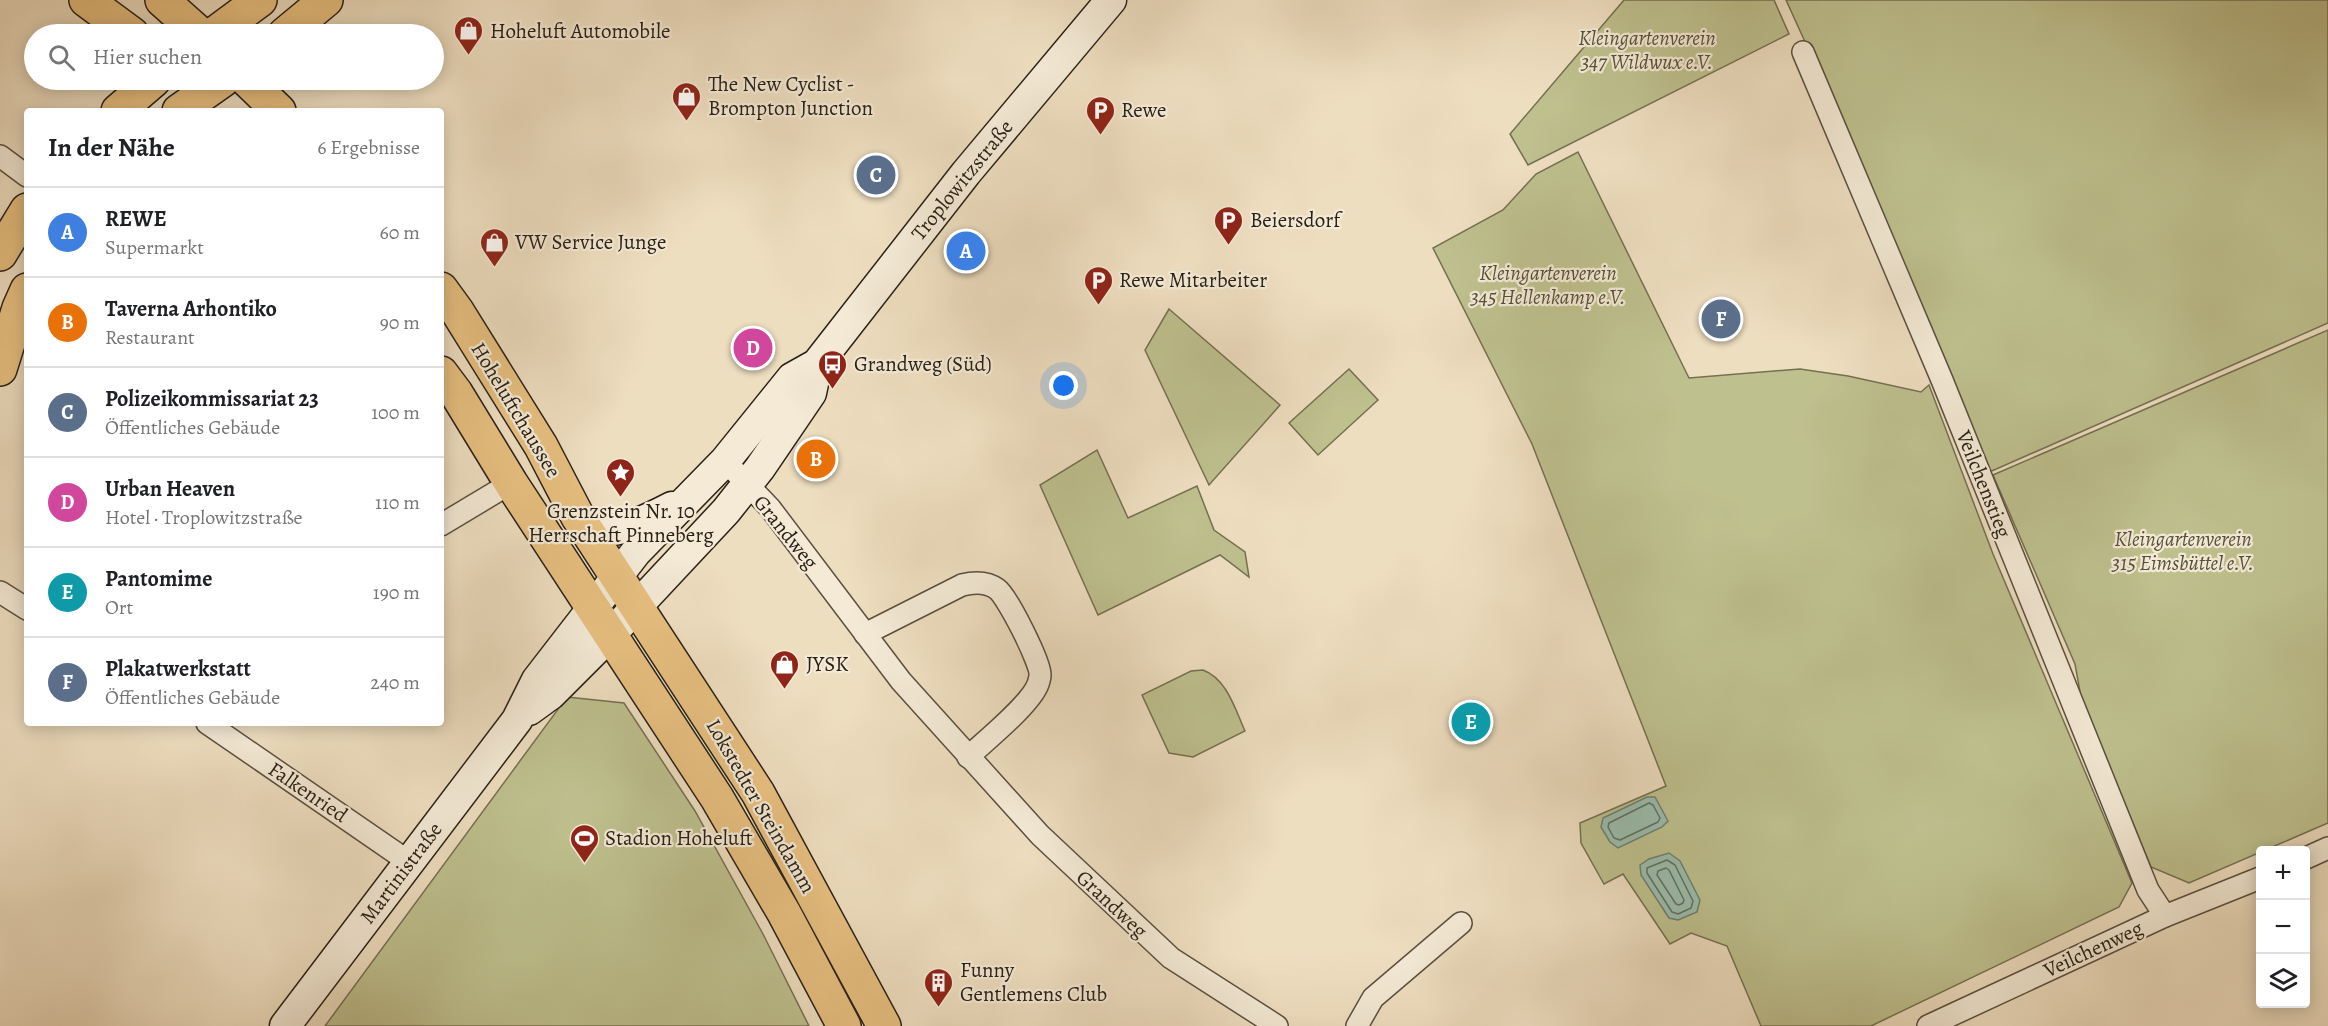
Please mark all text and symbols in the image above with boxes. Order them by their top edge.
shop icon: Hoheluft Automobile [453,15,485,57]
place label: Hoheluft Automobile [490,17,670,45]
search box [24,24,444,90]
park label: Kleingartenverein 347 Wildwux e.V. [1578,24,1716,76]
icon: search [45,41,78,74]
text: Hier suchen [93,42,202,72]
place label: The New Cyclist - Brompton Junction [708,70,873,122]
shop icon: The New Cyclist - Brompton Junction [671,80,703,122]
parking icon: Rewe [1084,94,1116,136]
place label: Rewe [1121,96,1167,124]
street label: Troplowitzstraße [905,114,1019,246]
text: In der Nähe [48,130,175,165]
text: 6 Ergebnisse [317,134,420,161]
pin: C [856,152,896,198]
text: REWE [105,204,167,234]
parking icon: Beiersdorf [1213,204,1245,246]
place label: Beiersdorf [1250,206,1343,234]
text: A [61,219,74,246]
text: 60 m [380,219,420,246]
shop icon: VW Service Junge [478,226,510,268]
place label: VW Service Junge [514,228,666,256]
pin: A [946,228,986,274]
text: Supermarkt [105,234,204,261]
park label: Kleingartenverein 345 Hellenkamp e.V. [1469,259,1626,311]
parking icon: Rewe Mitarbeiter [1082,264,1114,306]
place label: Rewe Mitarbeiter [1119,266,1267,294]
text: Taverna Arhontiko [105,294,277,324]
pin: F [1702,296,1740,342]
text: B [61,309,74,336]
text: 90 m [380,309,420,336]
text: Restaurant [105,324,195,351]
pin: D [734,326,772,370]
street label: Hoheluftchaussee [464,337,568,483]
bus stop icon: Grandweg (Süd) [817,348,849,390]
place label: Grandweg (Süd) [854,350,992,378]
your location [1049,371,1078,400]
text: Polizeikommissariat 23 [105,384,319,414]
text: C [61,399,74,426]
text: 100 m [371,399,420,426]
text: Öffentliches Gebäude [105,414,280,441]
street label: Veilchenstieg [1949,425,2018,542]
pin: B [796,436,836,482]
place icon: Grenzstein Nr. 10 Herrschaft Pinneberg [605,456,637,498]
text: Urban Heaven [105,474,235,504]
text: D [61,489,74,516]
text: 110 m [375,489,420,516]
street label: Grandweg [747,489,825,575]
place label: Grenzstein Nr. 10 Herrschaft Pinneberg [528,497,714,549]
text: Hotel · Troplowitzstraße [105,504,303,531]
park label: Kleingartenverein 315 Eimsbüttel e.V. [2111,525,2254,577]
text: Pantomime [105,564,212,594]
text: E [62,579,73,606]
text: 190 m [373,579,420,606]
text: Ort [105,594,133,621]
shop icon: JYSK [769,648,801,690]
place label: JYSK [806,650,848,678]
text: Plakatwerkstatt [105,654,251,684]
text: F [62,669,73,696]
text: 240 m [370,669,420,696]
text: Öffentliches Gebäude [105,684,280,711]
pin: E [1452,700,1490,744]
street label: Lokstedter Steindamm [700,714,822,898]
street label: Falkenried [263,755,354,829]
street label: Martinistraße [354,816,448,930]
sports icon: Stadion Hoheluft [568,822,600,864]
place label: Stadion Hoheluft [605,824,753,852]
map controls [2256,846,2310,1008]
button: + [2256,846,2310,900]
street label: Grandweg [1070,864,1154,945]
button: − [2256,900,2310,954]
street label: Veilchenweg [2038,914,2148,985]
button: layers [2256,954,2310,1008]
place label: Funny Gentlemens Club [960,956,1107,1008]
building icon: Funny Gentlemens Club [923,966,955,1008]

